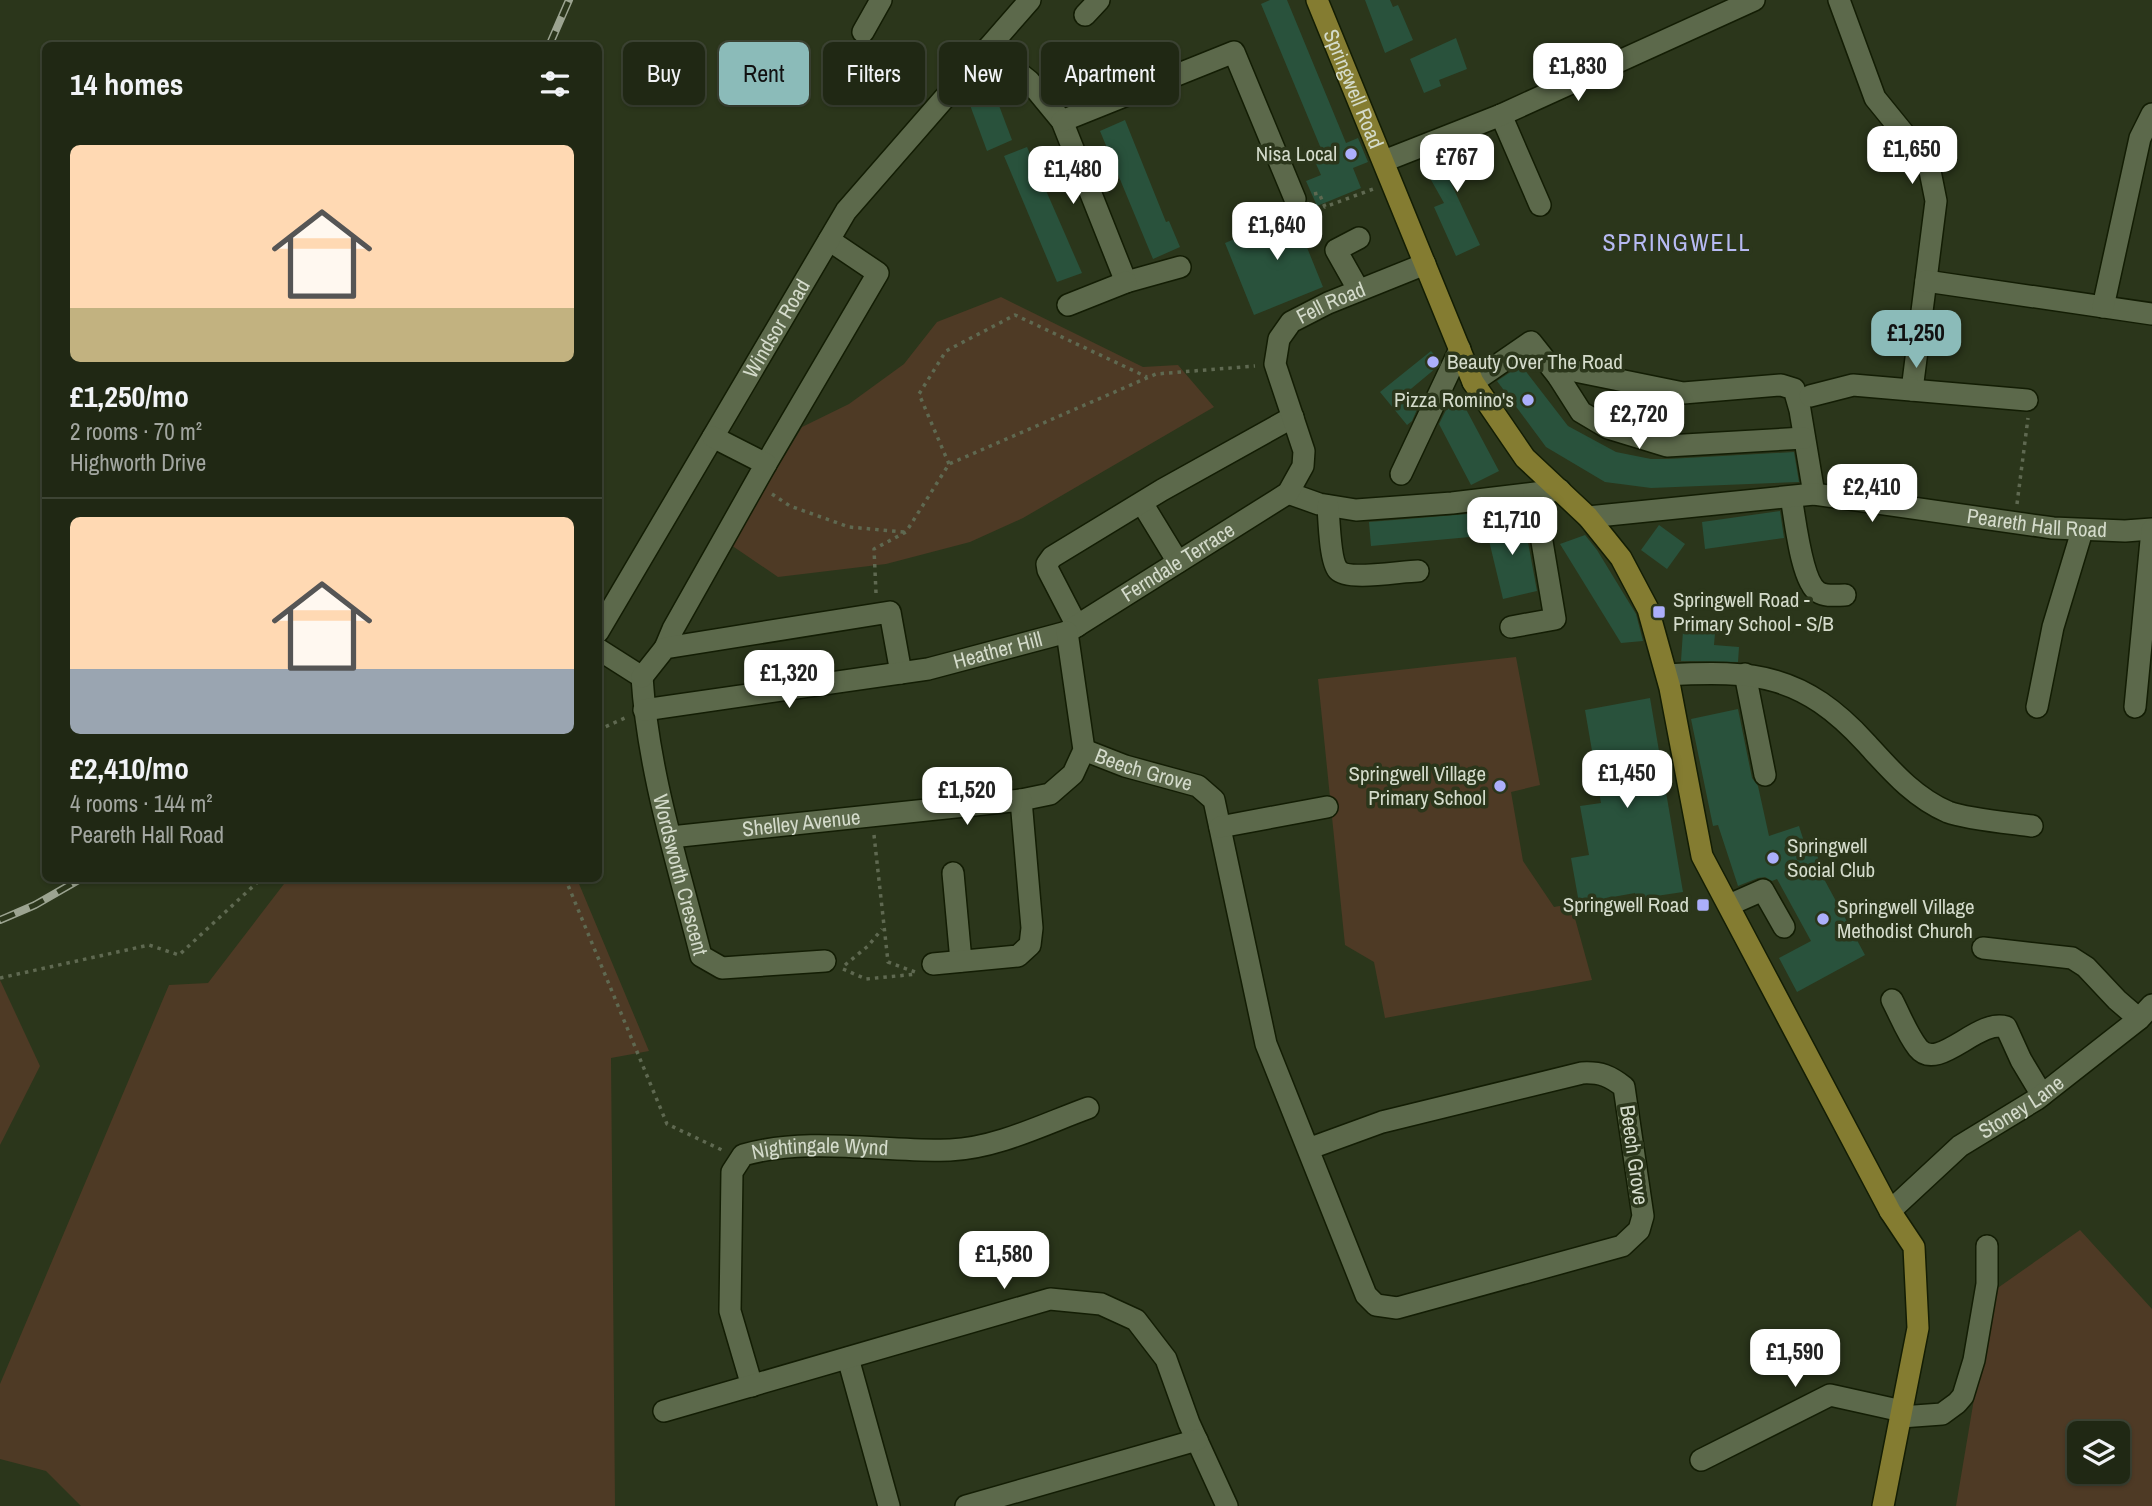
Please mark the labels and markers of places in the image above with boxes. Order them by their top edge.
pin: £1,830 [1521,43,1635,103]
pin: £1,650 [1855,127,1969,186]
pin: £767 [1416,134,1498,194]
place label: Nisa Local [1256,139,1337,168]
pin: £1,480 [1016,146,1130,206]
marker: Nisa Local [1343,146,1359,162]
pin: £1,640 [1220,202,1334,262]
pin: £1,250 [1859,310,1973,370]
place label: Beauty Over The Road [1447,347,1623,376]
marker: Beauty Over The Road [1425,354,1441,370]
place label: Pizza Romino's [1394,385,1514,414]
marker: Pizza Romino's [1520,392,1536,408]
pin: £2,720 [1582,392,1696,451]
pin: £2,410 [1815,464,1929,524]
pin: £1,710 [1455,498,1569,557]
place label: Springwell Road - Primary School - S/B [1673,585,1834,638]
marker: Springwell Road - Primary School - S/B [1651,604,1667,620]
pin: £1,320 [732,650,846,710]
pin: £1,450 [1570,750,1684,810]
place label: Springwell Village Primary School [1348,759,1486,812]
pin: £1,520 [910,768,1024,827]
marker: Springwell Village Primary School [1492,778,1508,794]
place label: Springwell Social Club [1787,831,1875,884]
marker: Springwell Social Club [1765,850,1781,866]
place label: Springwell Road [1563,890,1689,919]
place label: Springwell Village Methodist Church [1837,892,1975,945]
marker: Springwell Road [1695,897,1711,913]
marker: Springwell Village Methodist Church [1815,911,1831,927]
pin: £1,580 [947,1232,1061,1291]
pin: £1,590 [1738,1330,1852,1389]

